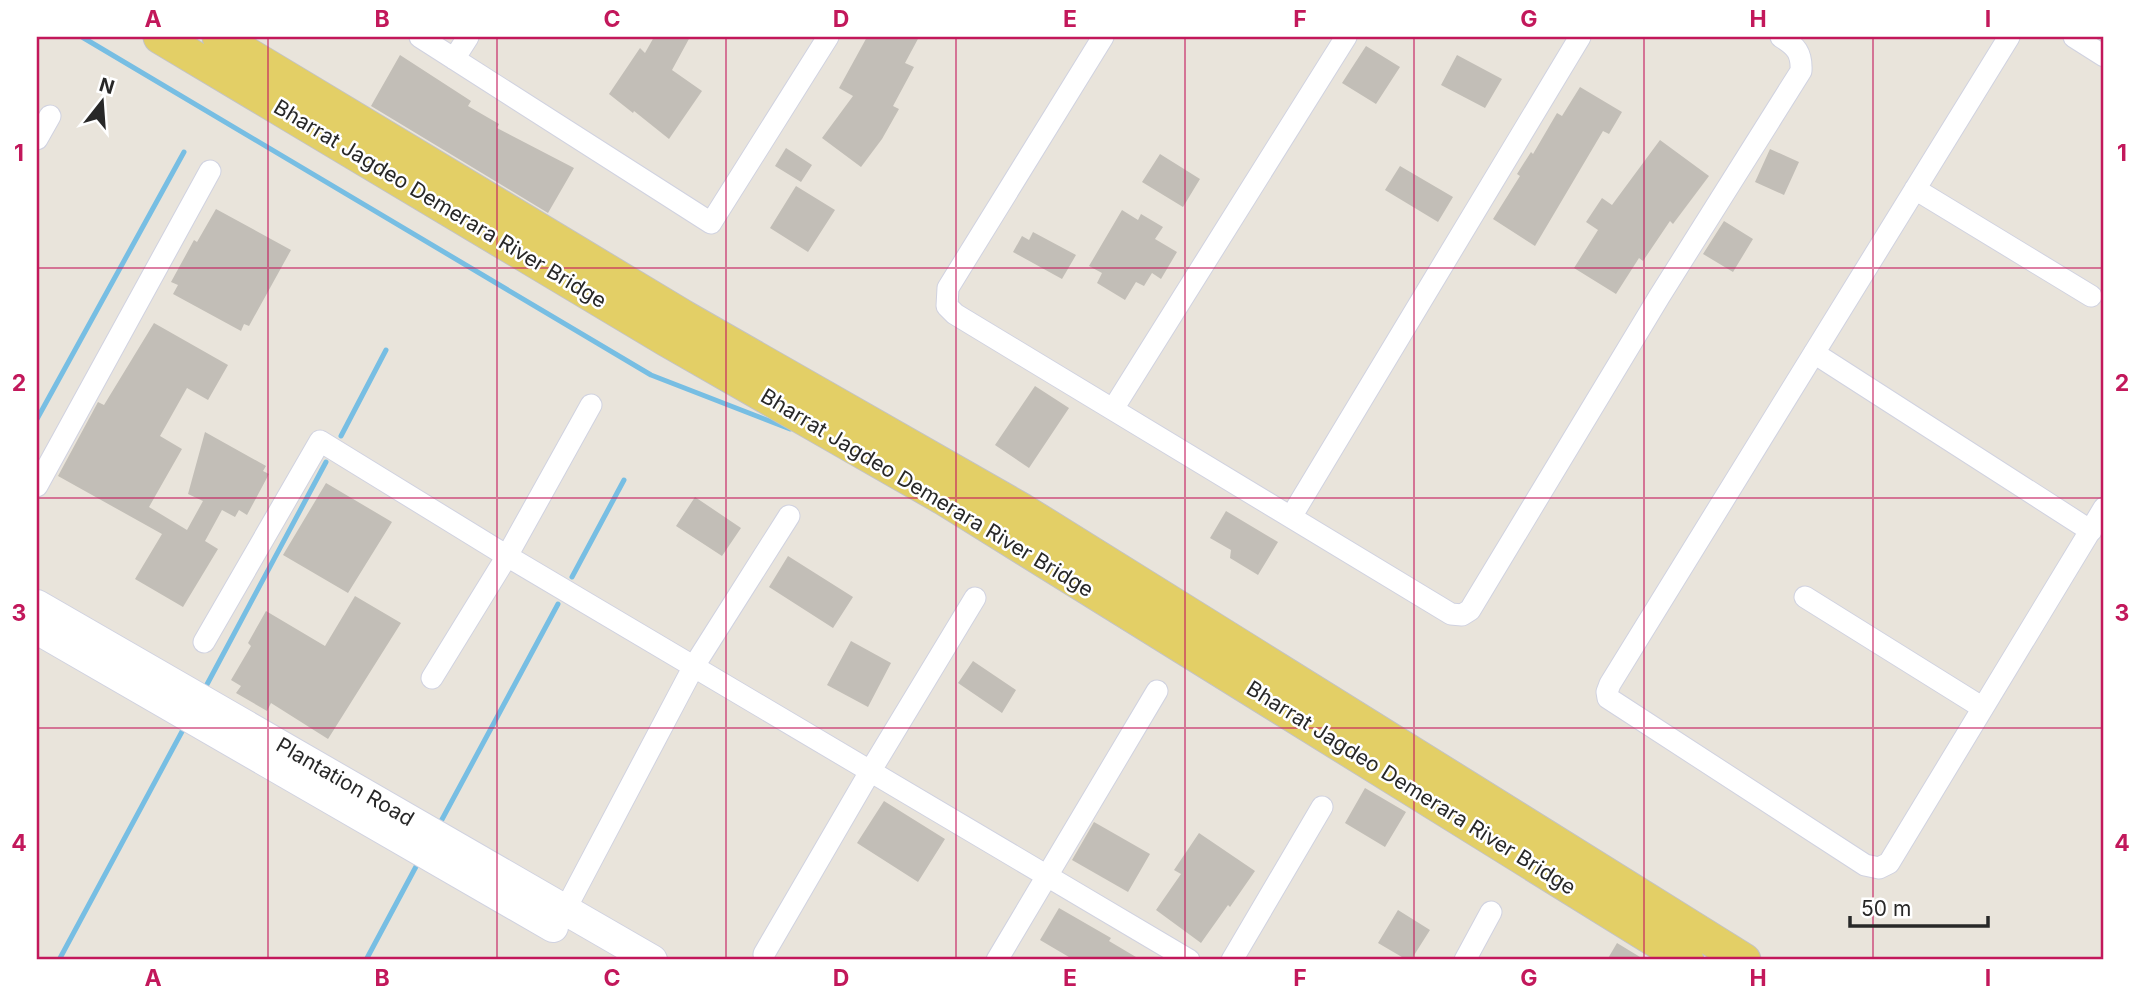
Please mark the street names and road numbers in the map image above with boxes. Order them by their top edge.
street label: Bharrat Jagdeo Demerara River Bridge [270,94,611,313]
street label: Bharrat Jagdeo Demerara River Bridge [757,383,1098,602]
street label: Bharrat Jagdeo Demerara River Bridge [1242,675,1580,900]
street label: Plantation Road [272,732,419,831]

